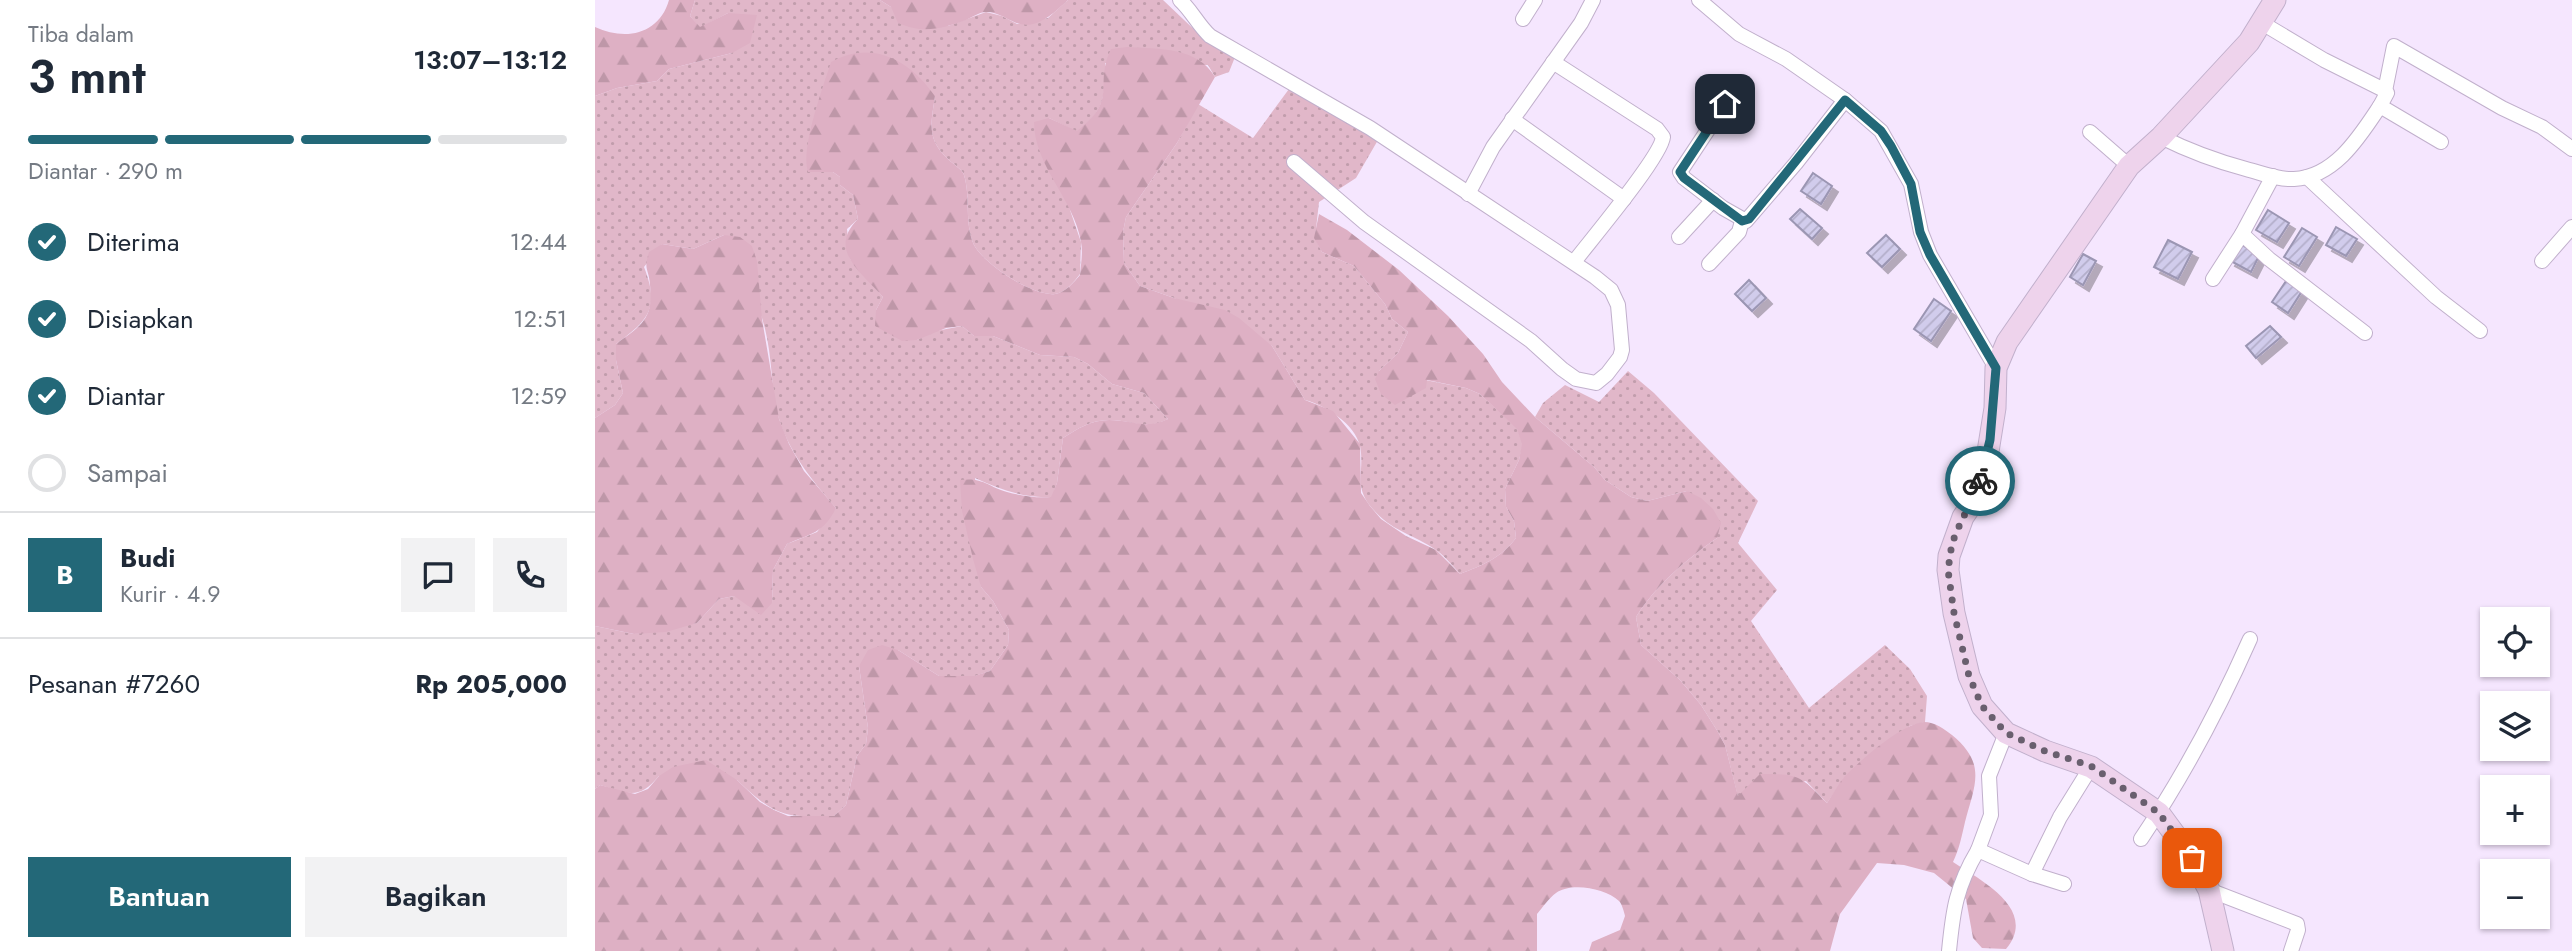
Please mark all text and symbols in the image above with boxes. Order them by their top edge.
text: Tiba dalam [28,17,134,51]
text: 13:07–13:12 [413,41,567,79]
text: 3 mnt [28,44,146,110]
pin [1695,74,1755,134]
icon: home [1706,85,1744,123]
text: Diantar · 290 m [28,154,183,188]
icon: check [28,223,66,261]
text: Diterima [87,223,180,261]
text: 12:44 [510,225,567,259]
icon: check [28,300,66,338]
text: Disiapkan [87,300,194,338]
text: 12:51 [513,302,567,336]
icon: check [28,377,66,415]
text: Diantar [87,377,165,415]
text: 12:59 [510,379,567,413]
courier [1945,446,2015,516]
text: Sampai [87,454,168,492]
icon: bike [1961,462,1999,500]
button: chat [401,538,475,612]
button: phone [493,538,567,612]
text: Budi [120,539,175,577]
text: B [56,556,74,594]
text: Kurir · 4.9 [120,577,220,611]
map controls [2480,607,2550,929]
button: locate [2480,607,2550,677]
text: Pesanan #7260 [28,665,200,703]
text: Rp 205,000 [415,665,567,703]
button: layers [2480,691,2550,761]
button: + [2480,775,2550,845]
pin [2162,828,2222,888]
icon: bag [2173,839,2211,877]
button: Bantuan [28,857,291,937]
button: Bagikan [305,857,567,937]
button: − [2480,859,2550,929]

